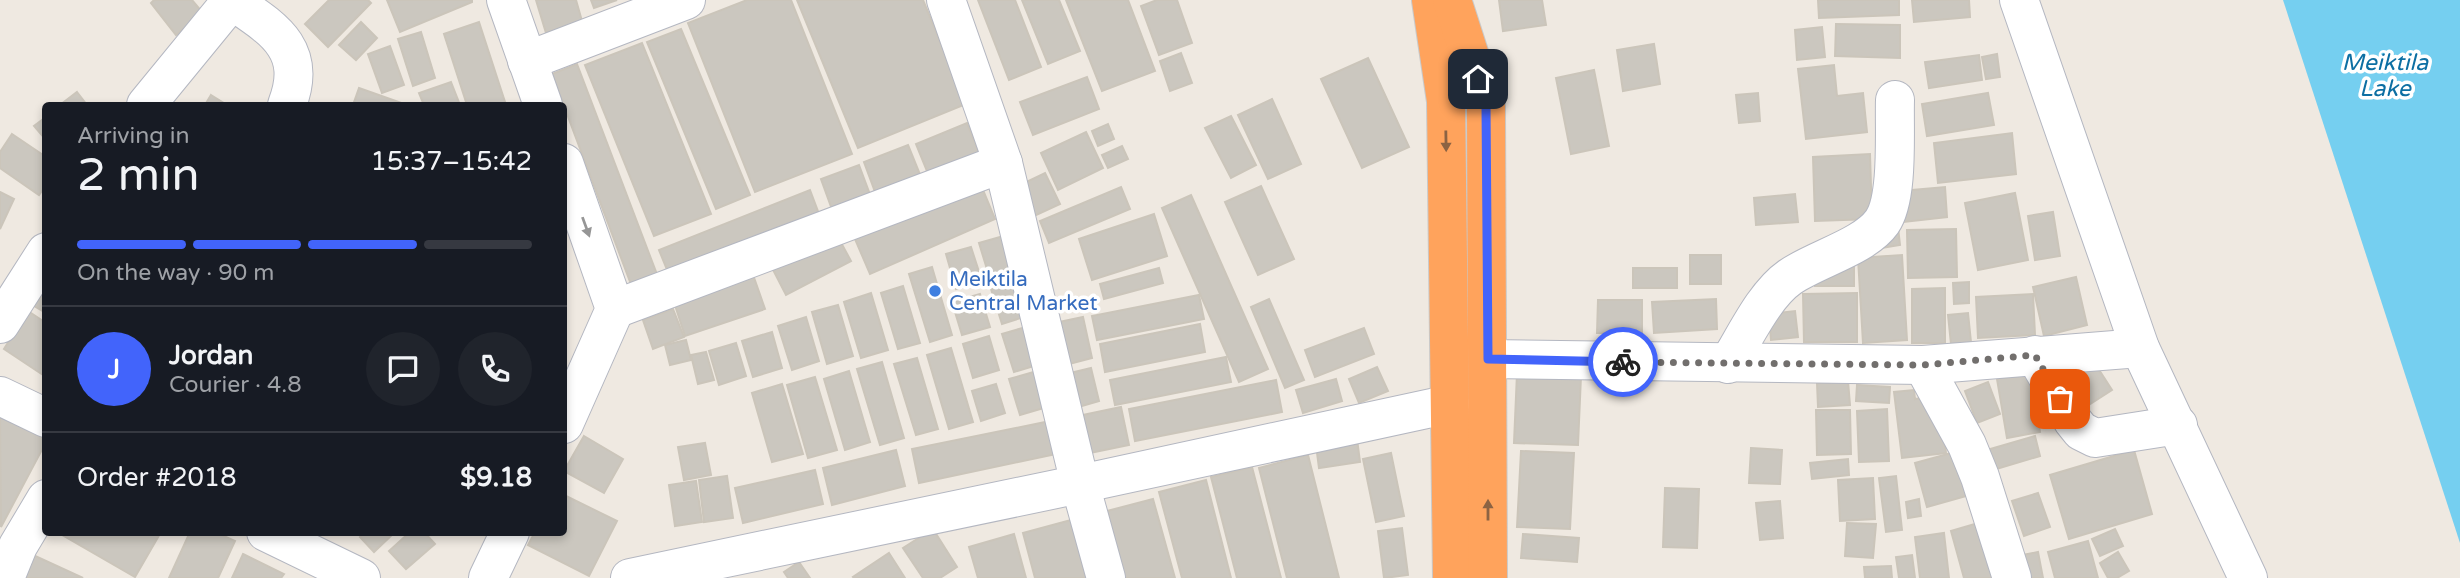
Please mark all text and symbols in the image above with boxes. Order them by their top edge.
pin [1448,49,1508,109]
water label: Meiktila Lake [2342,49,2429,103]
icon: home [1459,60,1497,98]
text: Arriving in [77,122,190,150]
one-way arrow [1440,130,1452,152]
text: 15:37–15:42 [371,146,532,177]
text: 2 min [77,148,200,203]
one-way arrow [581,217,592,238]
text: On the way · 90 m [77,259,274,287]
place label: Meiktila Central Market [949,267,1098,316]
marker: Meiktila Central Market [927,283,943,299]
courier [1588,327,1658,397]
button: chat [366,332,440,406]
button: phone [458,332,532,406]
text: Jordan [169,340,253,371]
icon: bike [1604,343,1642,381]
text: J [108,354,120,385]
pin [2030,369,2090,429]
text: Courier · 4.8 [169,371,302,399]
icon: bag [2041,380,2079,418]
text: Order #2018 [77,462,237,493]
text: $9.18 [460,462,532,493]
one-way arrow [1482,499,1494,521]

